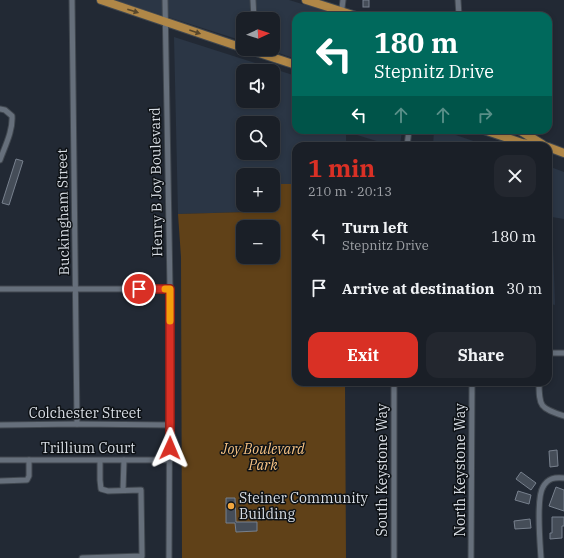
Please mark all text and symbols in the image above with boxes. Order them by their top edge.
one-way arrow [128,8,140,14]
north arrow [236,12,280,56]
map controls [236,12,280,264]
text: 180 m [374,24,458,61]
icon: left [308,28,360,80]
one-way arrow [189,29,201,35]
text: Stepnitz Drive [374,60,494,83]
button: sound [236,64,280,108]
icon: left [348,104,370,126]
icon: ahead [390,104,412,126]
icon: ahead [432,104,454,126]
icon: right [474,104,496,126]
street label: Henry B Joy Boulevard [146,107,166,257]
button: search [236,116,280,160]
street label: Buckingham Street [53,149,73,275]
text: 1 min [308,152,375,184]
button: close [494,155,536,197]
button: + [236,168,280,212]
text: 210 m · 20:13 [308,183,392,200]
text: Turn left [342,218,408,237]
button: − [236,220,280,264]
icon: left [308,225,330,247]
text: 180 m [491,227,536,246]
text: Stepnitz Drive [342,237,429,254]
pin [122,272,156,306]
icon: arrive [308,277,330,299]
icon: arrive [128,278,150,300]
text: Arrive at destination [342,279,494,298]
text: 30 m [506,279,542,298]
button: Exit [308,332,418,378]
button: Share [426,332,536,378]
street label: South Keystone Way [373,403,391,537]
street label: North Keystone Way [451,403,469,537]
street label: Colchester Street [29,404,141,422]
position arrow [149,427,191,469]
street label: Trillium Court [41,439,135,457]
park label: Joy Boulevard Park [220,440,305,474]
place label: Steiner Community Building [239,489,368,523]
marker: Steiner Community Building [226,501,236,511]

